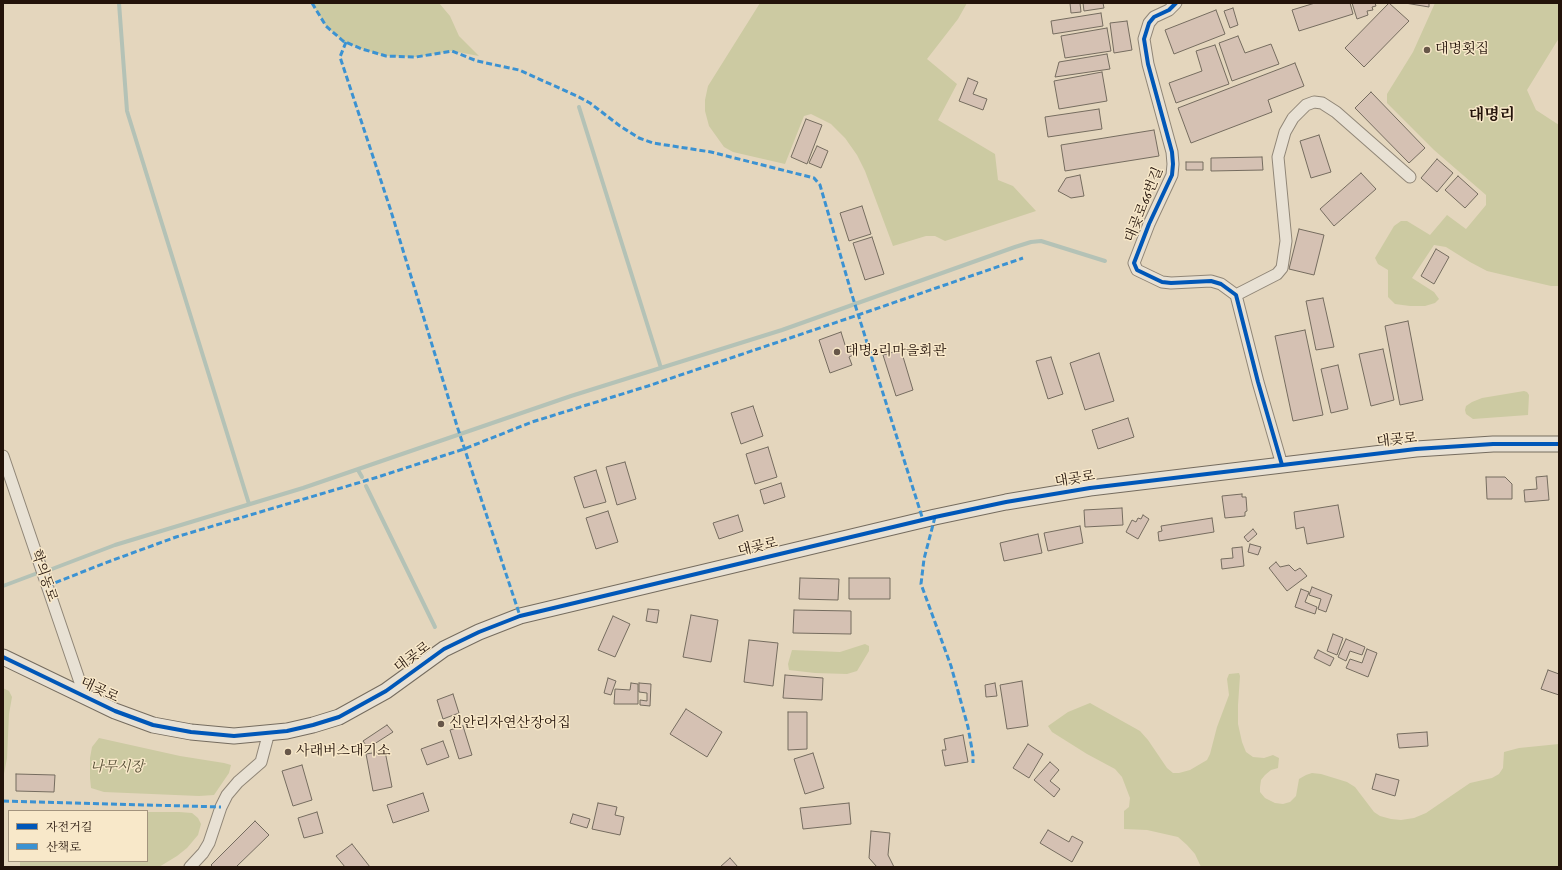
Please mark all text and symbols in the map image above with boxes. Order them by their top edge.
place label: 대명횟집 [1435,42,1489,58]
marker: 대명횟집 [1422,45,1432,55]
district label: 대명리 [1469,107,1515,127]
street label: 대곶로66번길 [1122,165,1168,245]
place label: 대명2리마을회관 [845,344,946,360]
marker: 대명2리마을회관 [832,347,842,357]
street label: 대곶로 [1376,431,1418,451]
street label: 대곶로 [1054,469,1096,491]
street label: 대곶로 [736,535,780,561]
street label: 학의동로 [26,548,60,604]
street label: 대곶로 [392,639,434,677]
street label: 대곶로 [77,675,121,707]
place label: 신안리자연산장어집 [449,716,571,732]
marker: 신안리자연산장어집 [436,719,446,729]
place label: 사래버스대기소 [296,744,391,760]
marker: 사래버스대기소 [283,747,293,757]
park label: 나무시장 [90,760,144,776]
legend [8,810,148,862]
text: 자전거길 [46,820,92,835]
text: 산책로 [46,840,81,855]

